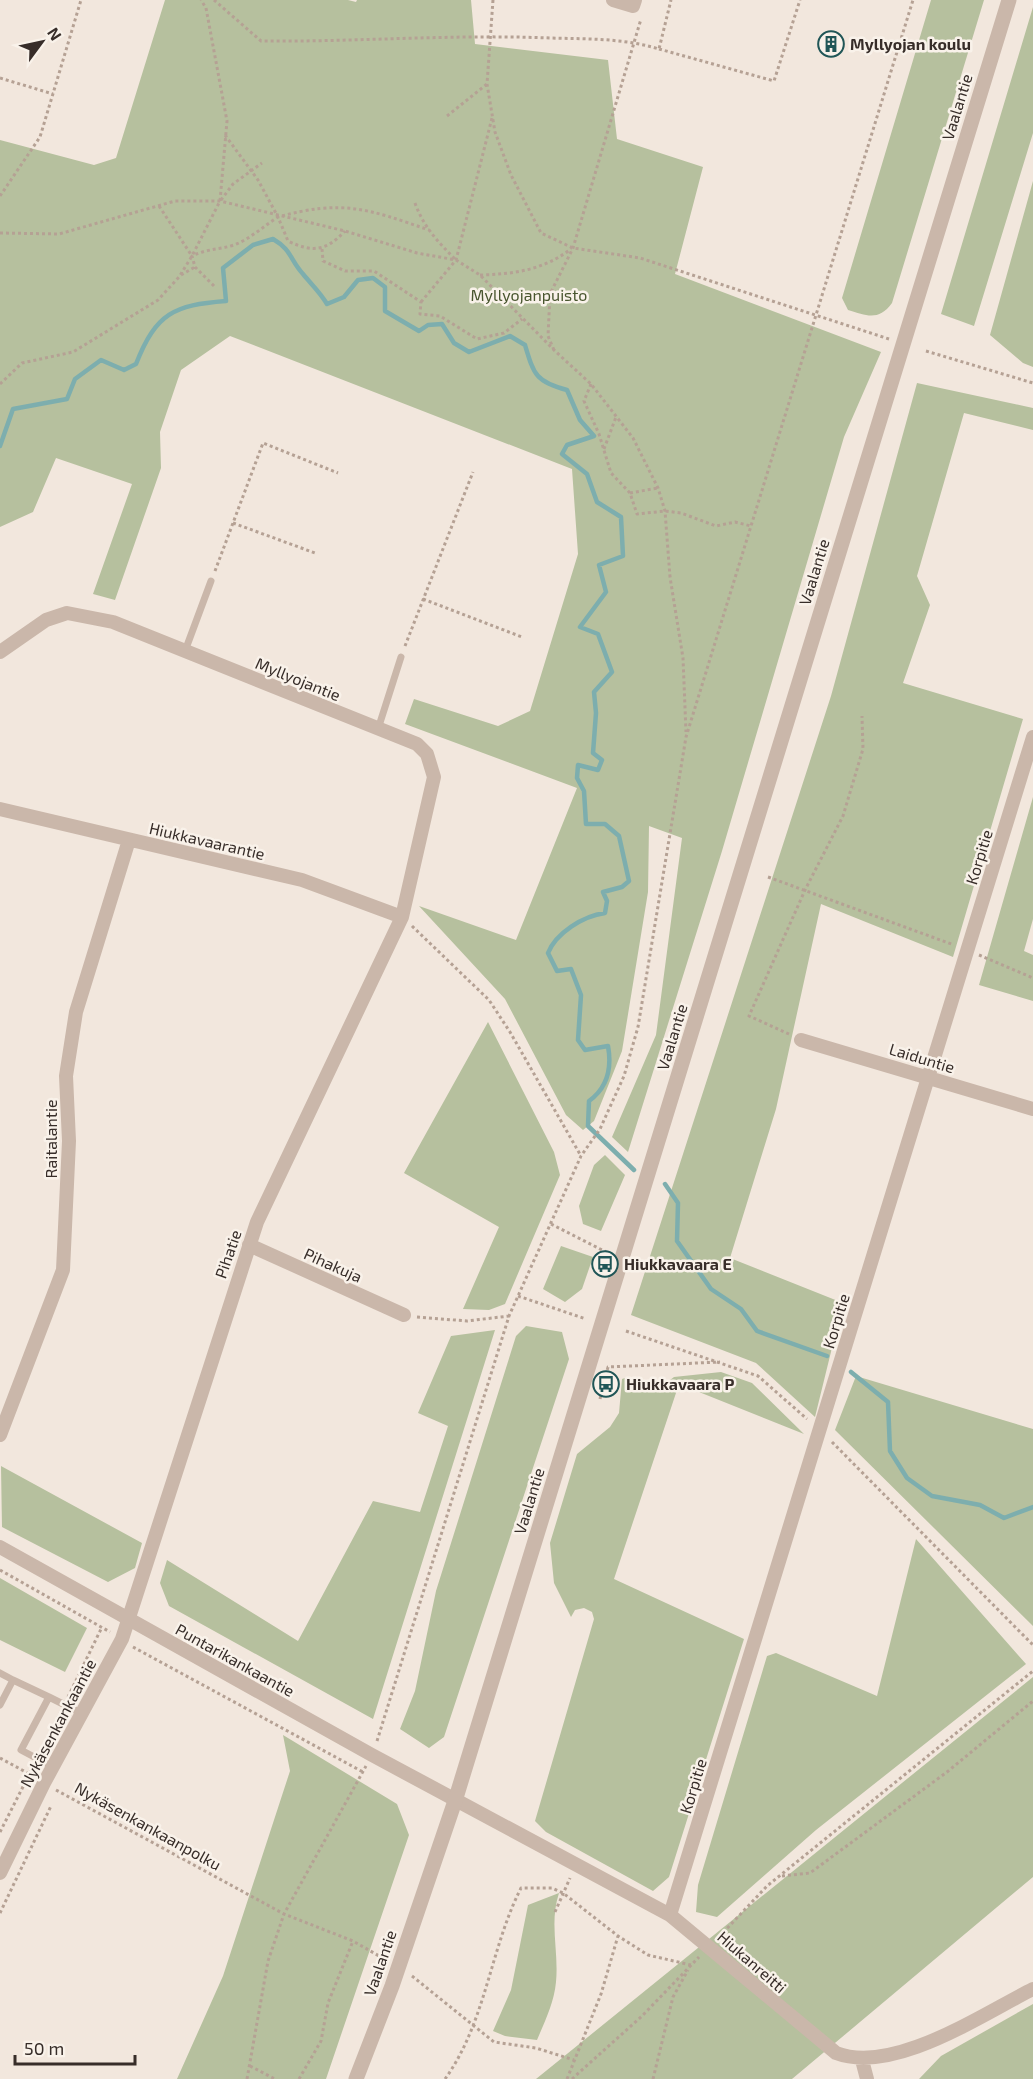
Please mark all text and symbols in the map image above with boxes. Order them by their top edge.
north arrow [12,12,72,72]
text: N [44,24,66,44]
building icon: Myllyojan koulu [816,29,846,59]
place label: Myllyojan koulu [850,34,971,54]
street label: Vaalantie [937,71,976,142]
park label: Myllyojanpuisto [471,285,587,305]
street label: Vaalantie [794,536,833,607]
street label: Myllyojantie [253,653,343,705]
street label: Hiukkavaarantie [148,818,267,863]
street label: Korpitie [961,827,996,887]
street label: Vaalantie [652,1001,691,1072]
street label: Laiduntie [887,1039,957,1076]
street label: Raitalantie [41,1099,60,1179]
street label: Pihatie [210,1227,245,1281]
street label: Pihakuja [301,1243,365,1287]
bus stop icon: Hiukkavaara E [590,1249,620,1279]
place label: Hiukkavaara E [624,1254,732,1273]
street label: Korpitie [818,1291,853,1351]
bus stop icon: Hiukkavaara P [591,1369,621,1399]
place label: Hiukkavaara P [626,1374,734,1393]
street label: Vaalantie [509,1465,548,1536]
street label: Puntarikankaantie [172,1619,298,1700]
street label: Nykäsenkankaantie [16,1655,99,1790]
street label: Korpitie [675,1756,710,1816]
street label: Nykäsenkankaanpolku [72,1777,225,1874]
street label: Vaalantie [359,1927,400,1998]
street label: Hiukanreitti [714,1927,791,1997]
scale bar [15,2028,135,2066]
text: 50 m [24,2037,64,2059]

